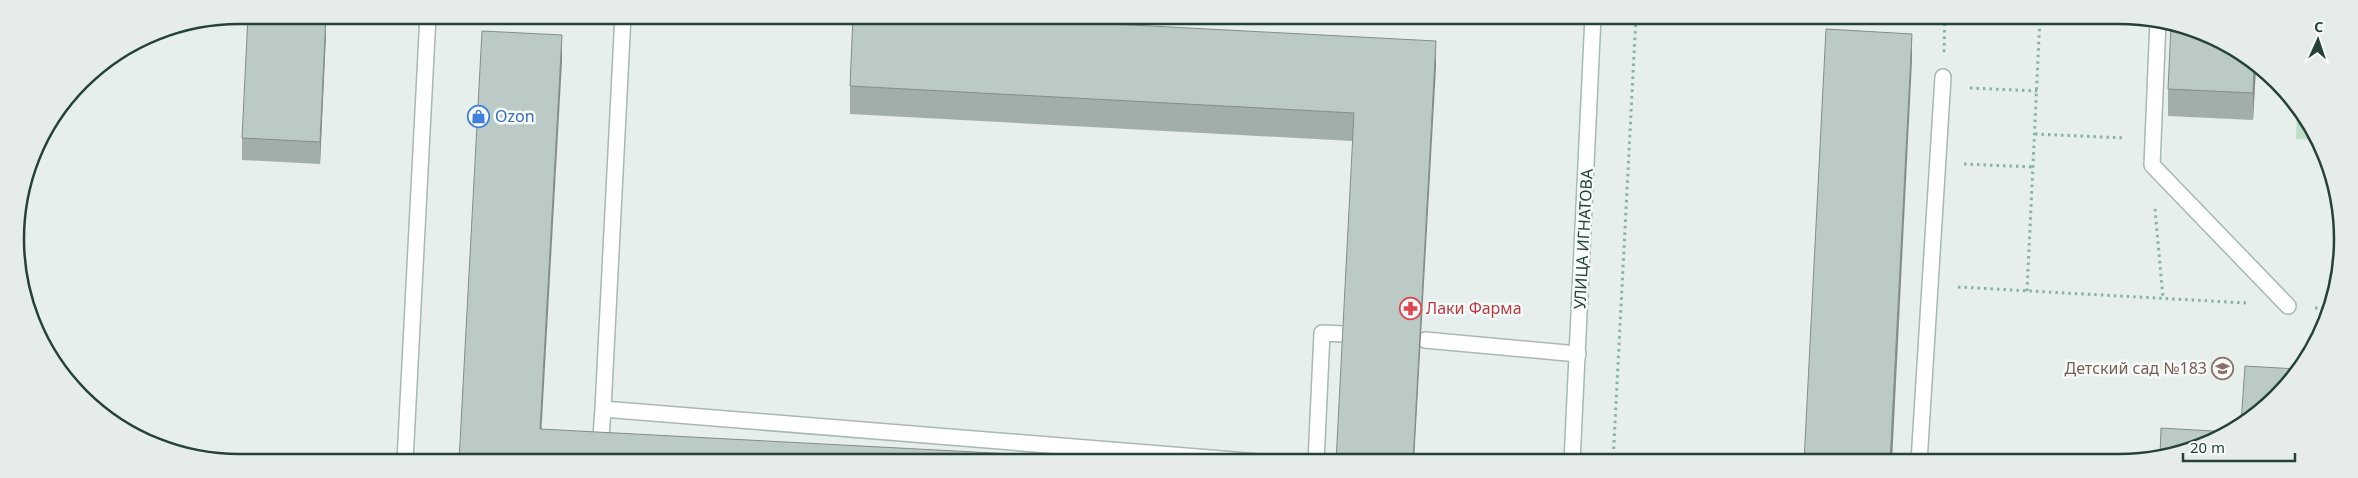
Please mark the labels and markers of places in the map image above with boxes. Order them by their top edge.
shop icon: Ozon [467,104,491,128]
place label: Ozon [495,105,535,127]
pharmacy icon: Лаки Фарма [1398,296,1422,320]
place label: Лаки Фарма [1426,297,1522,319]
school or university icon: Детский сад №183 [2211,356,2235,380]
place label: Детский сад №183 [2065,357,2207,379]

